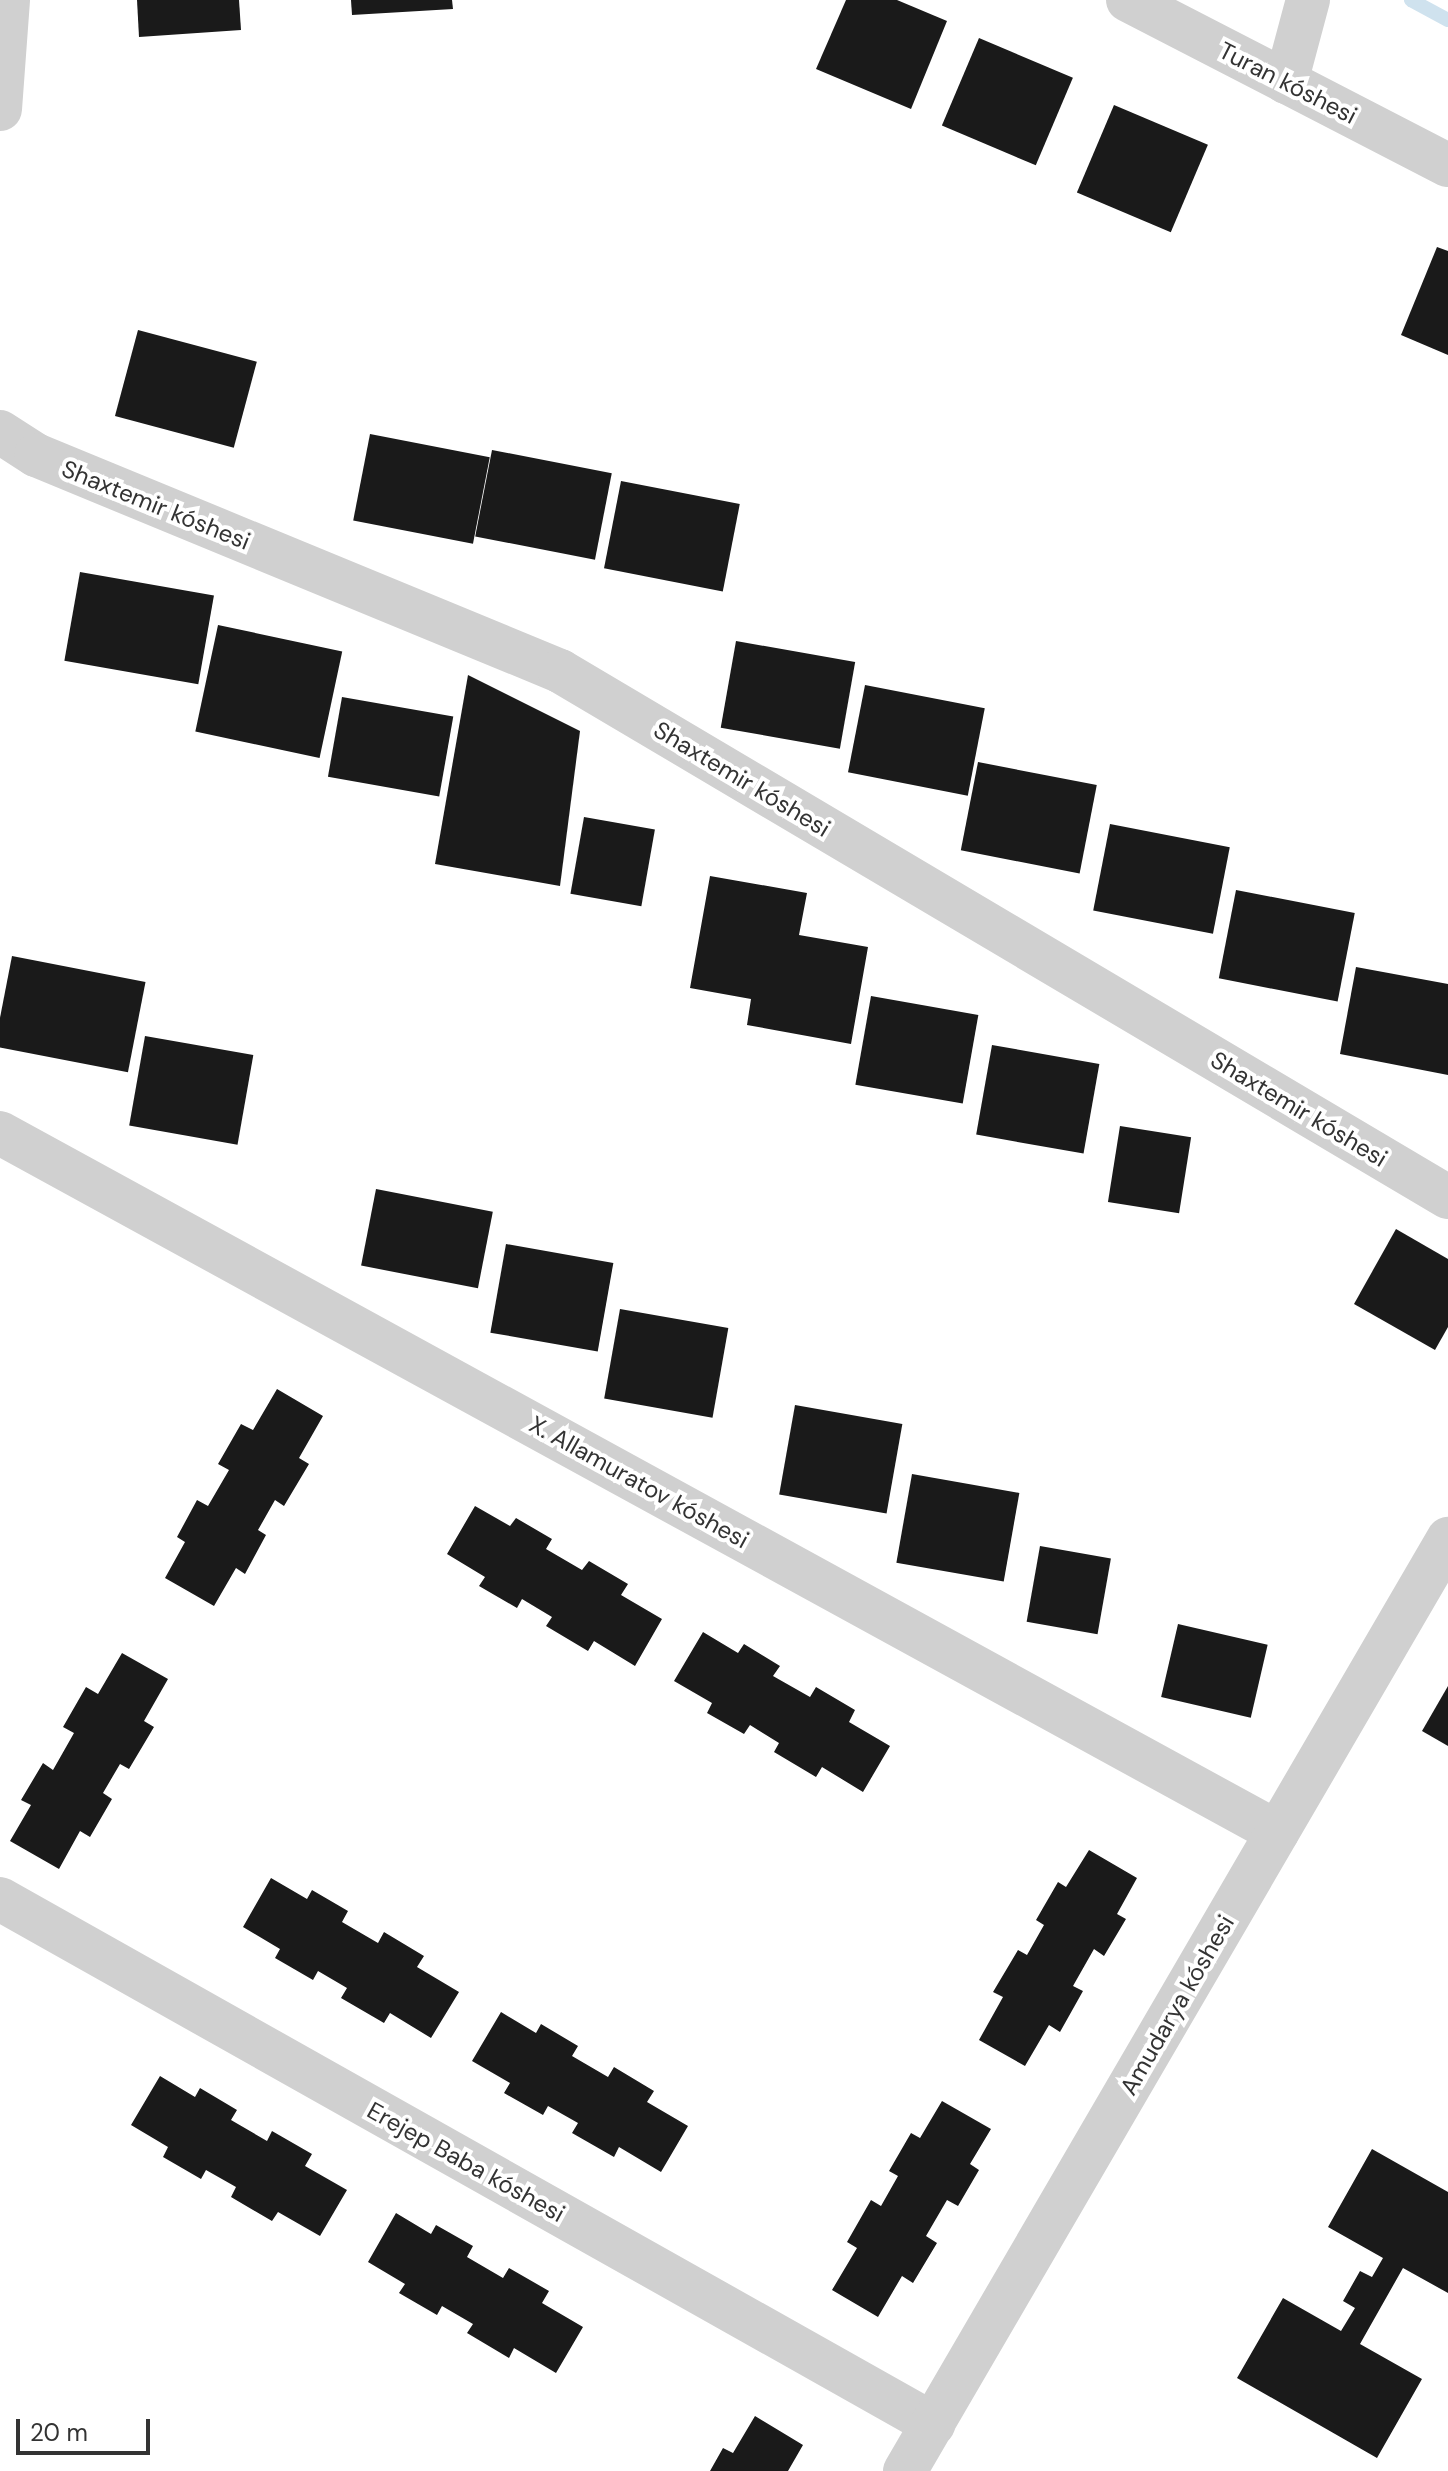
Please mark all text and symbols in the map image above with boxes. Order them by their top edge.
street label: Turan kóshesi [1214,36,1362,130]
street label: Shaxtemir kóshesi [58,454,254,556]
street label: Shaxtemir kóshesi [649,715,835,843]
street label: Shaxtemir kóshesi [1206,1045,1392,1173]
street label: X. Allamuratov kóshesi [524,1410,754,1554]
street label: Amudarya kóshesi [1114,1910,1240,2100]
street label: Erejep Baba kóshesi [362,2096,570,2228]
scale bar [20,2403,154,2453]
text: 20 m [30,2417,88,2448]

